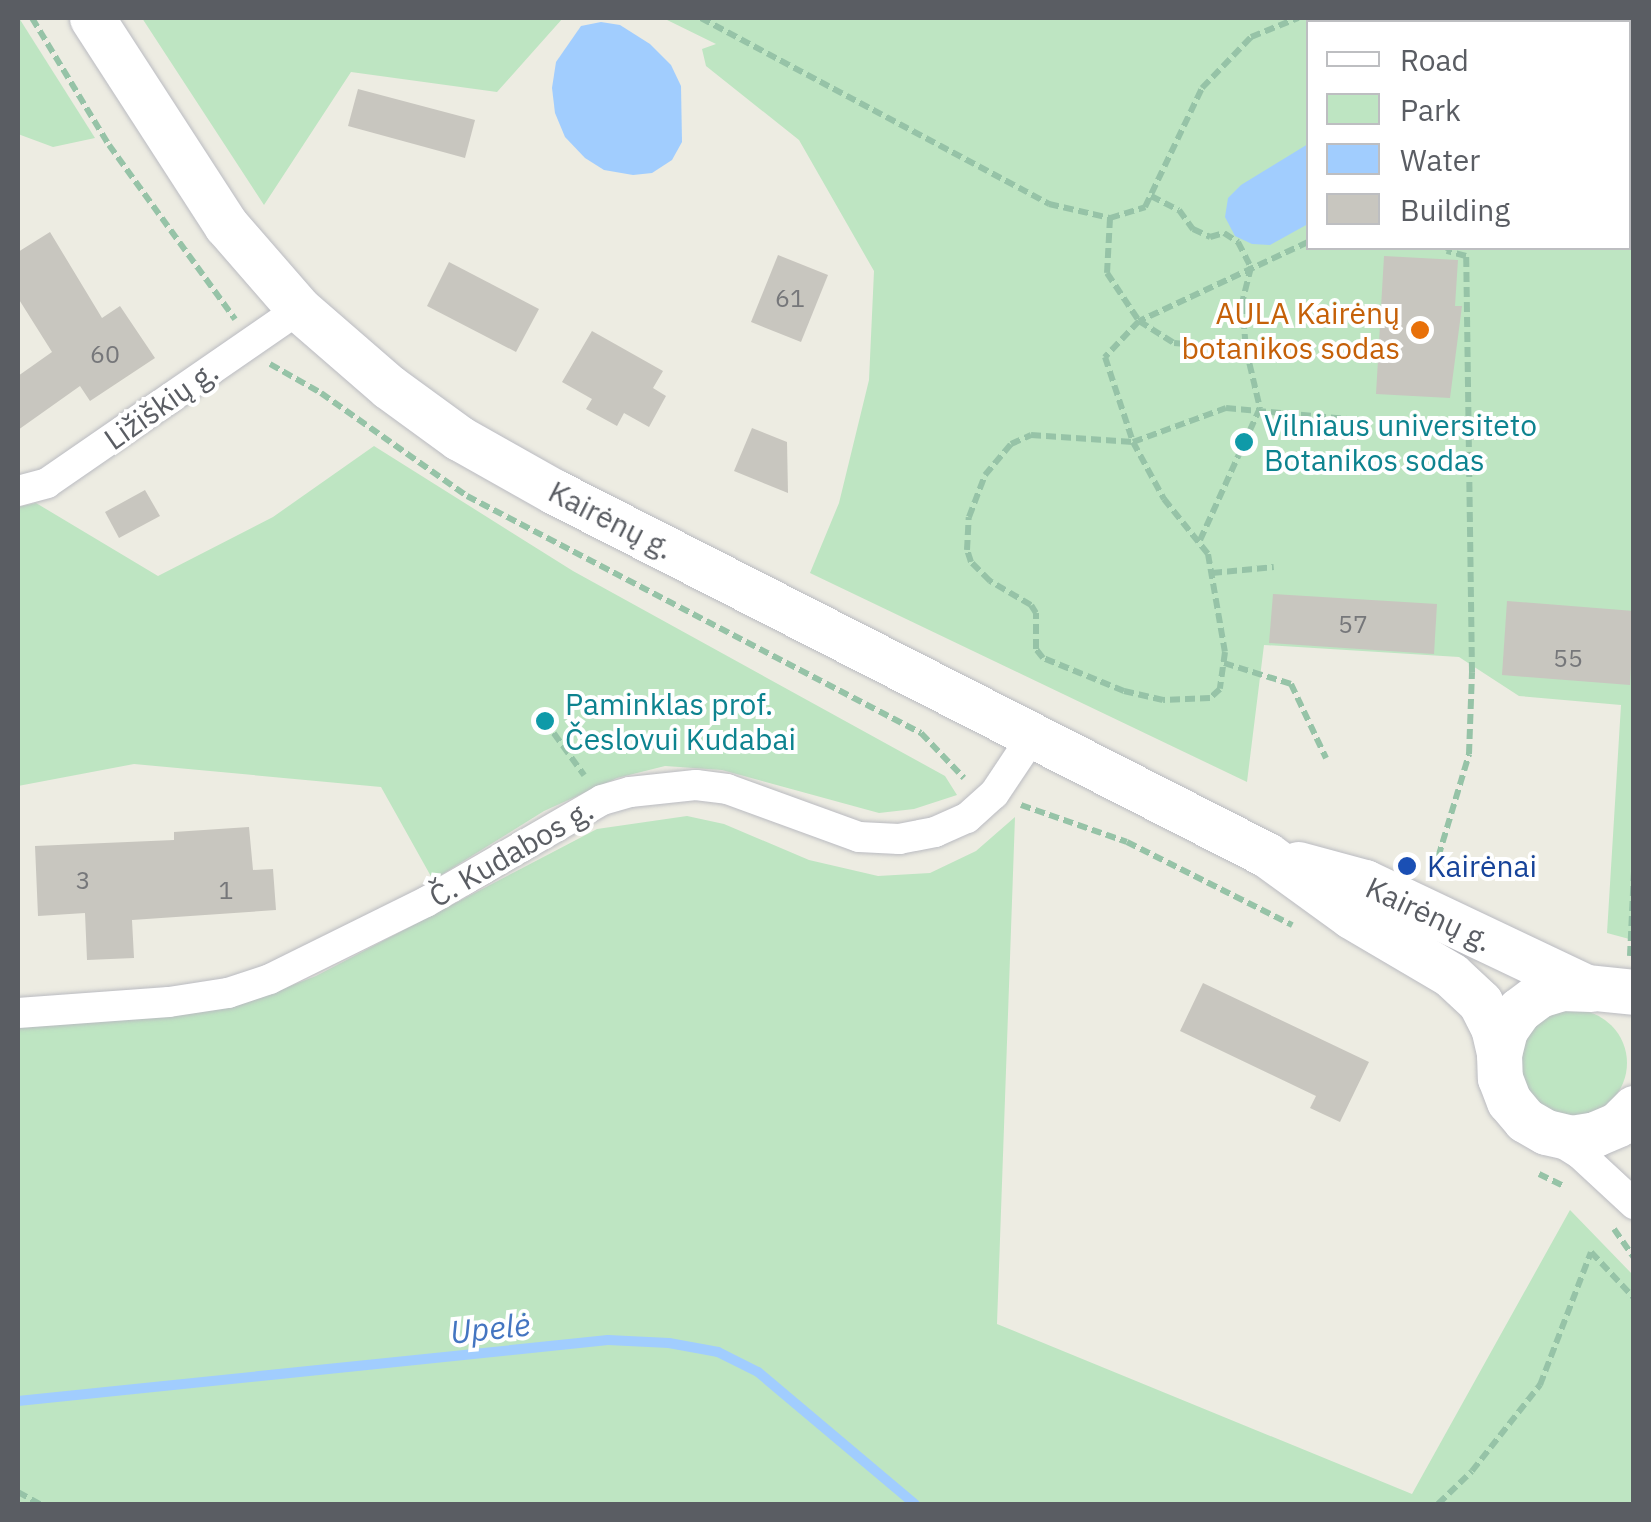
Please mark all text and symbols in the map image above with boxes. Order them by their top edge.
legend [1306,20,1631,250]
text: Road [1400,40,1469,79]
text: Park [1400,90,1461,129]
text: Water [1400,140,1480,179]
text: Building [1400,190,1510,229]
house number: 61 [775,283,805,313]
place label: AULA Kairėnų botanikos sodas [1181,295,1400,366]
marker: AULA Kairėnų botanikos sodas [1409,319,1431,341]
house number: 60 [90,339,120,369]
street label: Ližiškių g. [97,353,225,457]
place label: Vilniaus universiteto Botanikos sodas [1264,407,1537,478]
marker: Vilniaus universiteto Botanikos sodas [1233,431,1255,453]
street label: Kairėnų g. [543,473,679,567]
house number: 57 [1338,609,1368,639]
house number: 55 [1553,643,1583,673]
place label: Paminklas prof. Česlovui Kudabai [565,686,796,756]
marker: Paminklas prof. Česlovui Kudabai [534,710,556,732]
street label: Č. Kudabos g. [423,792,599,914]
place label: Kairėnai [1427,848,1537,884]
marker: Kairėnai [1396,855,1418,877]
house number: 3 [76,865,90,895]
street label: Kairėnų g. [1360,869,1498,959]
house number: 1 [219,875,233,905]
water label: Upelė [448,1305,532,1351]

